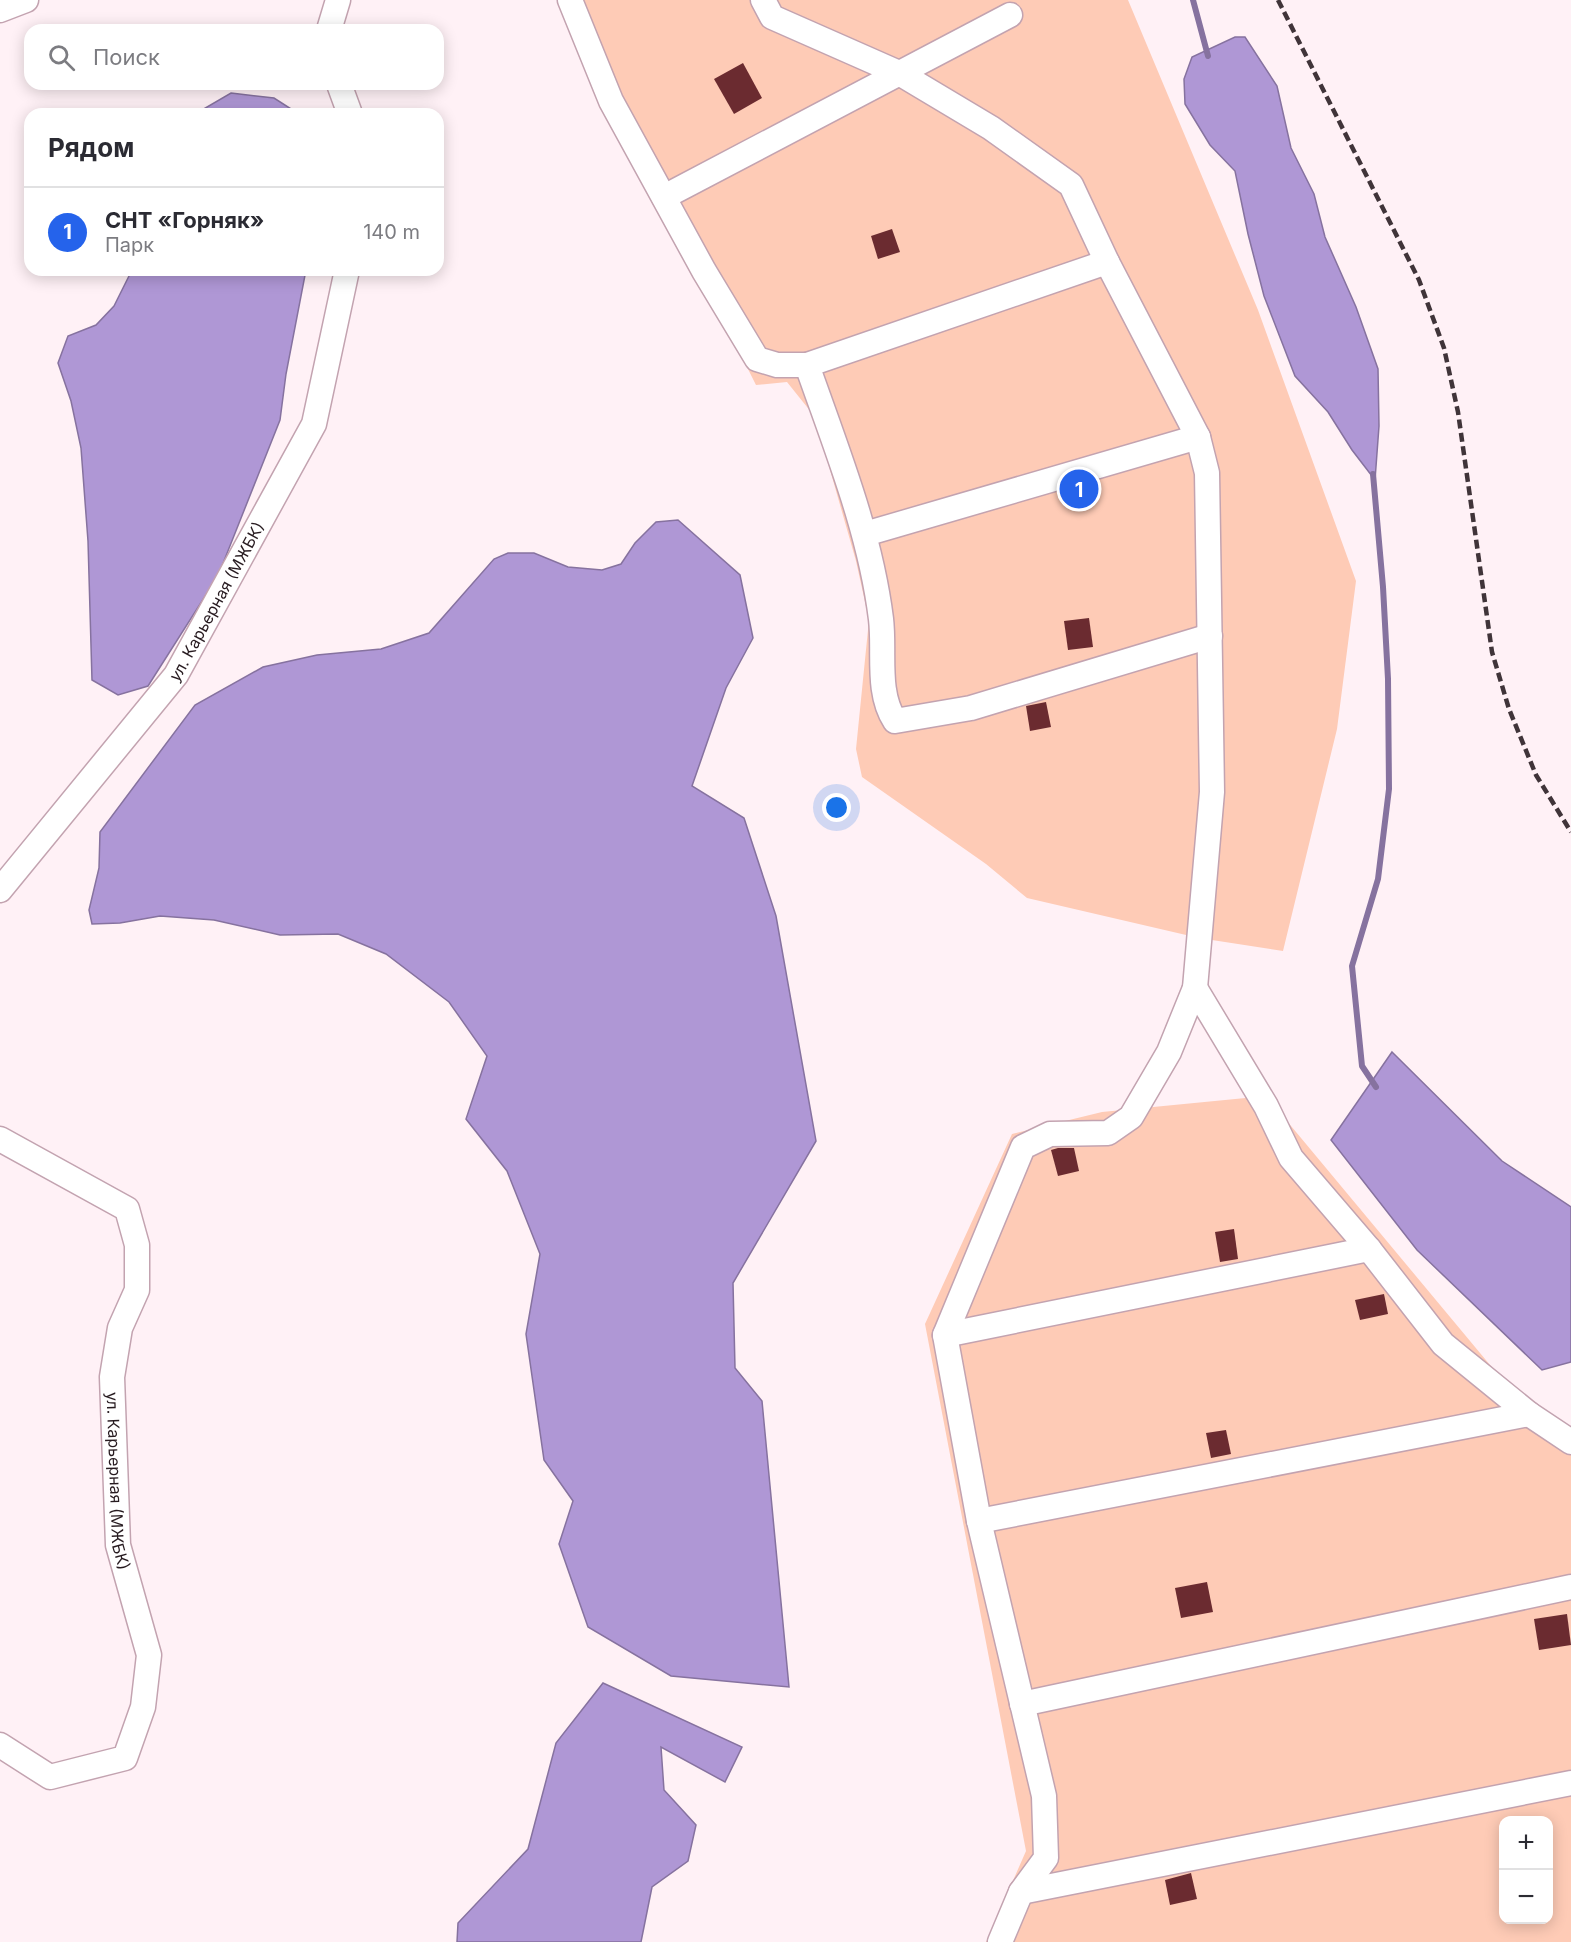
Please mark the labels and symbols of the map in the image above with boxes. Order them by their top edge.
pin: 1 [1060,466,1098,512]
street label: ул. Карьерная (МЖБК) [165,518,268,685]
your location [822,793,851,822]
street label: ул. Карьерная (МЖБК) [103,1392,135,1572]

